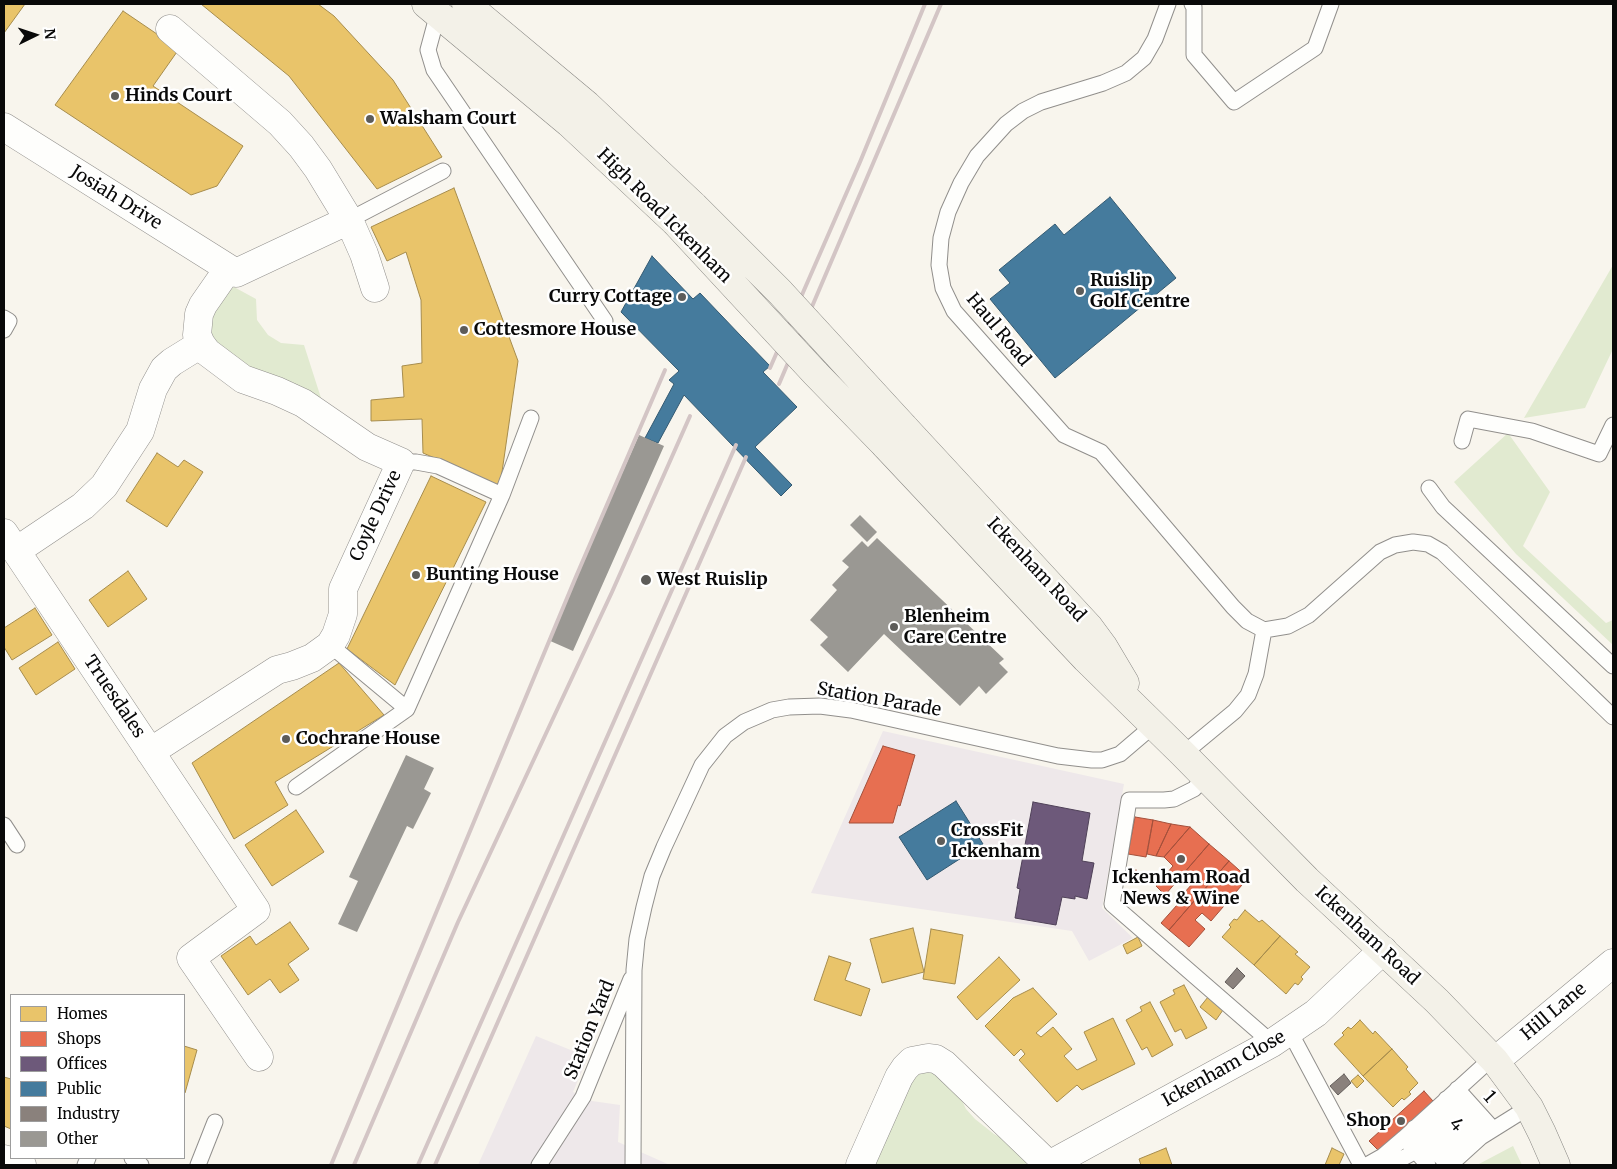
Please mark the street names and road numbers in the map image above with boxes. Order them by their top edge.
street label: High Road Ickenham [592,144,736,288]
street label: Josiah Drive [66,161,166,235]
street label: Haul Road [961,289,1035,371]
street label: Coyle Drive [346,467,406,565]
street label: Ickenham Road [982,513,1090,627]
street label: Truesdales [79,652,149,742]
street label: Station Parade [815,678,943,722]
street label: Ickenham Road [1310,882,1424,990]
street label: Station Yard [560,977,620,1083]
street label: Hill Lane [1517,979,1591,1045]
street label: Ickenham Close [1159,1026,1289,1112]
street label: 1 [1478,1087,1500,1107]
street label: 4 [1444,1114,1468,1136]

